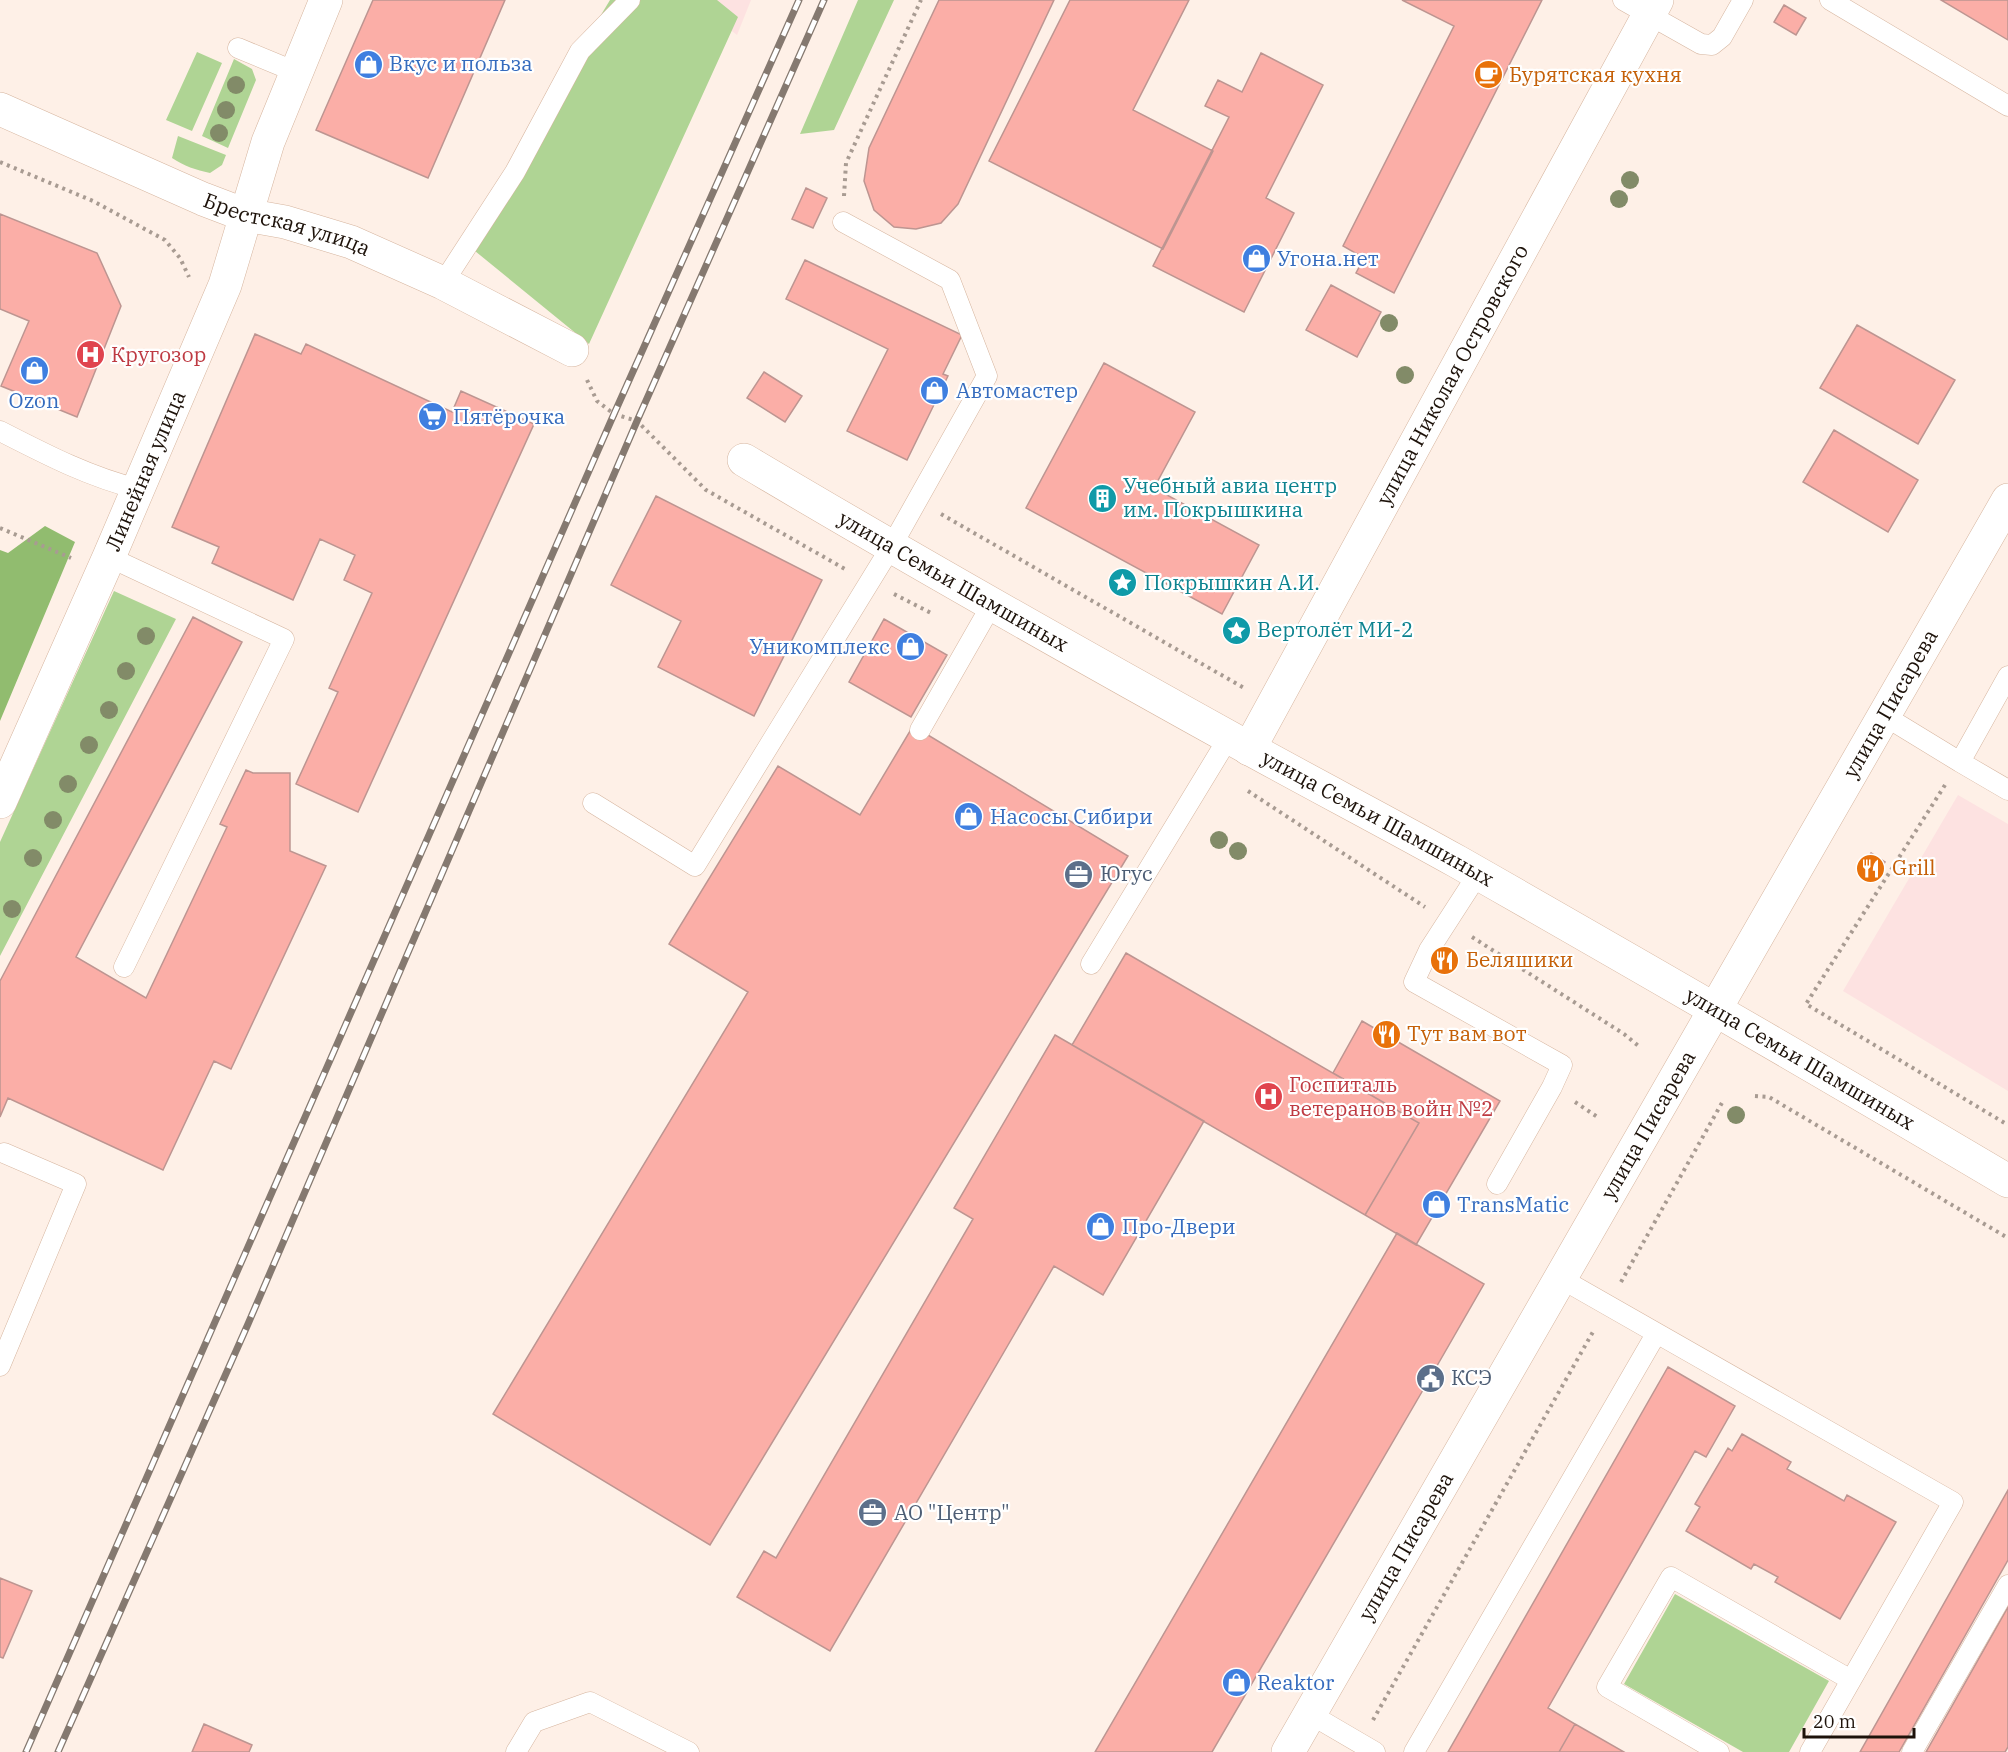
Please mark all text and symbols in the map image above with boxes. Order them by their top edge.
shop icon: Вкус и польза [352,48,384,80]
place label: Вкус и польза [389,49,533,77]
cafe icon: Бурятская кухня [1472,59,1504,91]
place label: Бурятская кухня [1509,60,1682,88]
street label: Брестская улица [200,186,375,262]
street label: улица Николая Островского [1370,239,1534,510]
shop icon: Угона.нет [1240,243,1272,275]
place label: Угона.нет [1277,244,1379,272]
hospital icon: Кругозор [74,339,106,371]
place label: Кругозор [111,340,206,368]
shop icon: Ozon [18,354,50,386]
shop icon: Автомастер [919,375,951,407]
place label: Автомастер [956,376,1078,404]
place label: Ozon [9,386,59,414]
street label: Линейная улица [98,386,191,555]
supermarket icon: Пятёрочка [416,401,448,433]
place label: Пятёрочка [453,402,565,430]
place label: Учебный авиа центр им. Покрышкина [1123,471,1337,523]
building icon: Учебный авиа центр им. Покрышкина [1086,482,1118,514]
street label: улица Семьи Шамшиных [834,504,1074,658]
place icon: Покрышкин А.И. [1107,567,1139,599]
place label: Покрышкин А.И. [1144,568,1320,596]
place icon: Вертолёт МИ-2 [1220,614,1252,646]
place label: Вертолёт МИ-2 [1257,615,1414,643]
street label: улица Писарева [1836,624,1944,783]
shop icon: Уникомплекс [895,631,927,663]
place label: Уникомплекс [749,632,890,660]
street label: улица Семьи Шамшиных [1257,743,1500,893]
shop icon: Насосы Сибири [953,801,985,833]
place label: Насосы Сибири [990,802,1153,830]
restaurant icon: Grill [1855,852,1887,884]
place label: Grill [1892,853,1936,881]
office icon: Югус [1063,858,1095,890]
place label: Югус [1100,859,1153,887]
restaurant icon: Беляшики [1429,944,1461,976]
place label: Беляшики [1466,945,1573,973]
street label: улица Семьи Шамшиных [1681,980,1920,1136]
restaurant icon: Тут вам вот [1370,1018,1402,1050]
place label: Тут вам вот [1407,1019,1527,1047]
street label: улица Писарева [1594,1045,1701,1204]
place label: Госпиталь ветеранов войн №2 [1289,1070,1494,1122]
hospital icon: Госпиталь ветеранов войн №2 [1252,1081,1284,1113]
shop icon: TransMatic [1420,1189,1452,1221]
place label: TransMatic [1457,1190,1569,1218]
shop icon: Про-Двери [1085,1211,1117,1243]
place label: Про-Двери [1122,1212,1236,1240]
public building icon: КСЭ [1414,1362,1446,1394]
place label: КСЭ [1451,1363,1492,1391]
street label: улица Писарева [1351,1466,1459,1626]
office icon: АО "Центр" [857,1497,889,1529]
place label: АО "Центр" [894,1498,1010,1526]
shop icon: Reaktor [1220,1667,1252,1699]
place label: Reaktor [1257,1668,1335,1696]
scale bar [1804,1701,1914,1739]
text: 20 m [1813,1710,1856,1733]

